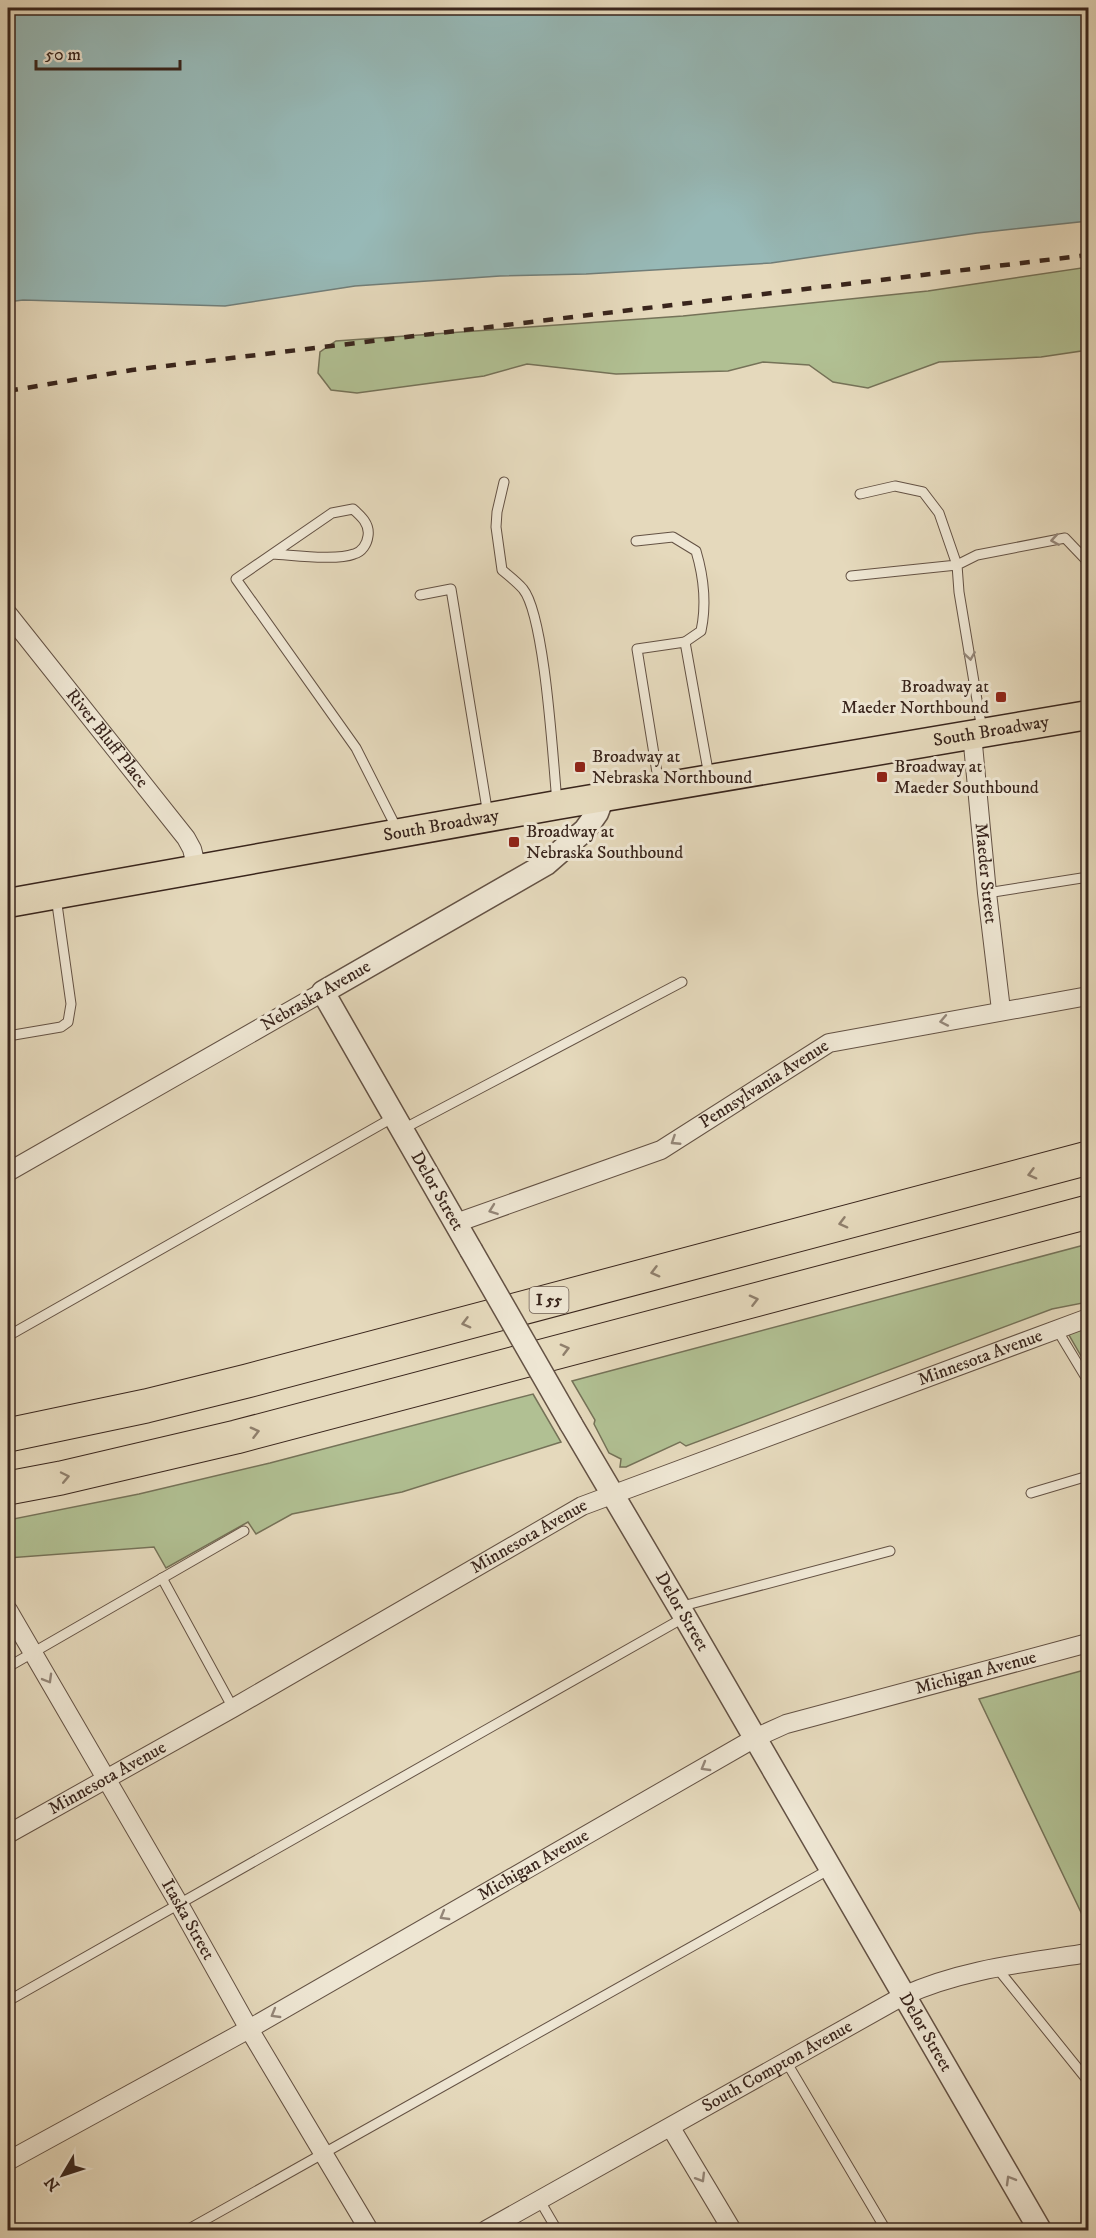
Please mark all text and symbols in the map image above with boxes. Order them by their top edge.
scale bar [36,33,180,71]
text: 50 m [45,44,81,66]
one-way arrow [1051,534,1060,546]
one-way arrow [963,651,976,661]
place label: Broadway at Maeder Northbound [841,676,989,719]
street label: River Bluff Place [61,684,153,792]
marker: Broadway at Maeder Northbound [994,690,1008,704]
street label: South Broadway [932,711,1051,752]
place label: Broadway at Nebraska Northbound [592,746,752,789]
place label: Broadway at Maeder Southbound [894,756,1039,799]
marker: Broadway at Nebraska Northbound [573,760,587,774]
marker: Broadway at Maeder Southbound [875,770,889,784]
street label: South Broadway [382,804,501,847]
place label: Broadway at Nebraska Southbound [526,821,683,864]
street label: Maeder Street [969,822,1002,925]
marker: Broadway at Nebraska Southbound [507,835,521,849]
street label: Nebraska Avenue [257,956,375,1036]
one-way arrow [939,1014,949,1027]
street label: Pennsylvania Avenue [695,1035,833,1134]
one-way arrow [671,1134,682,1145]
street label: Delor Street [405,1147,469,1235]
one-way arrow [1027,1166,1037,1179]
one-way arrow [488,1203,499,1216]
one-way arrow [838,1215,848,1228]
one-way arrow [650,1265,660,1278]
road number: I 55 [530,1287,568,1313]
one-way arrow [748,1295,758,1307]
one-way arrow [461,1315,471,1328]
street label: Minnesota Avenue [915,1325,1046,1391]
one-way arrow [560,1344,570,1357]
one-way arrow [249,1427,260,1439]
one-way arrow [60,1471,70,1484]
street label: Minnesota Avenue [467,1494,590,1579]
street label: Delor Street [650,1568,714,1655]
street label: Michigan Avenue [913,1646,1039,1700]
one-way arrow [41,1673,52,1683]
street label: Minnesota Avenue [45,1737,170,1820]
one-way arrow [700,1760,711,1771]
street label: Michigan Avenue [474,1825,593,1906]
street label: Itaska Street [156,1875,219,1964]
one-way arrow [440,1909,451,1921]
street label: Delor Street [894,1989,957,2076]
one-way arrow [271,2006,282,2018]
street label: South Compton Avenue [698,2016,856,2118]
north arrow [33,2145,93,2205]
text: N [40,2172,64,2195]
one-way arrow [694,2172,705,2182]
one-way arrow [1006,2176,1018,2186]

